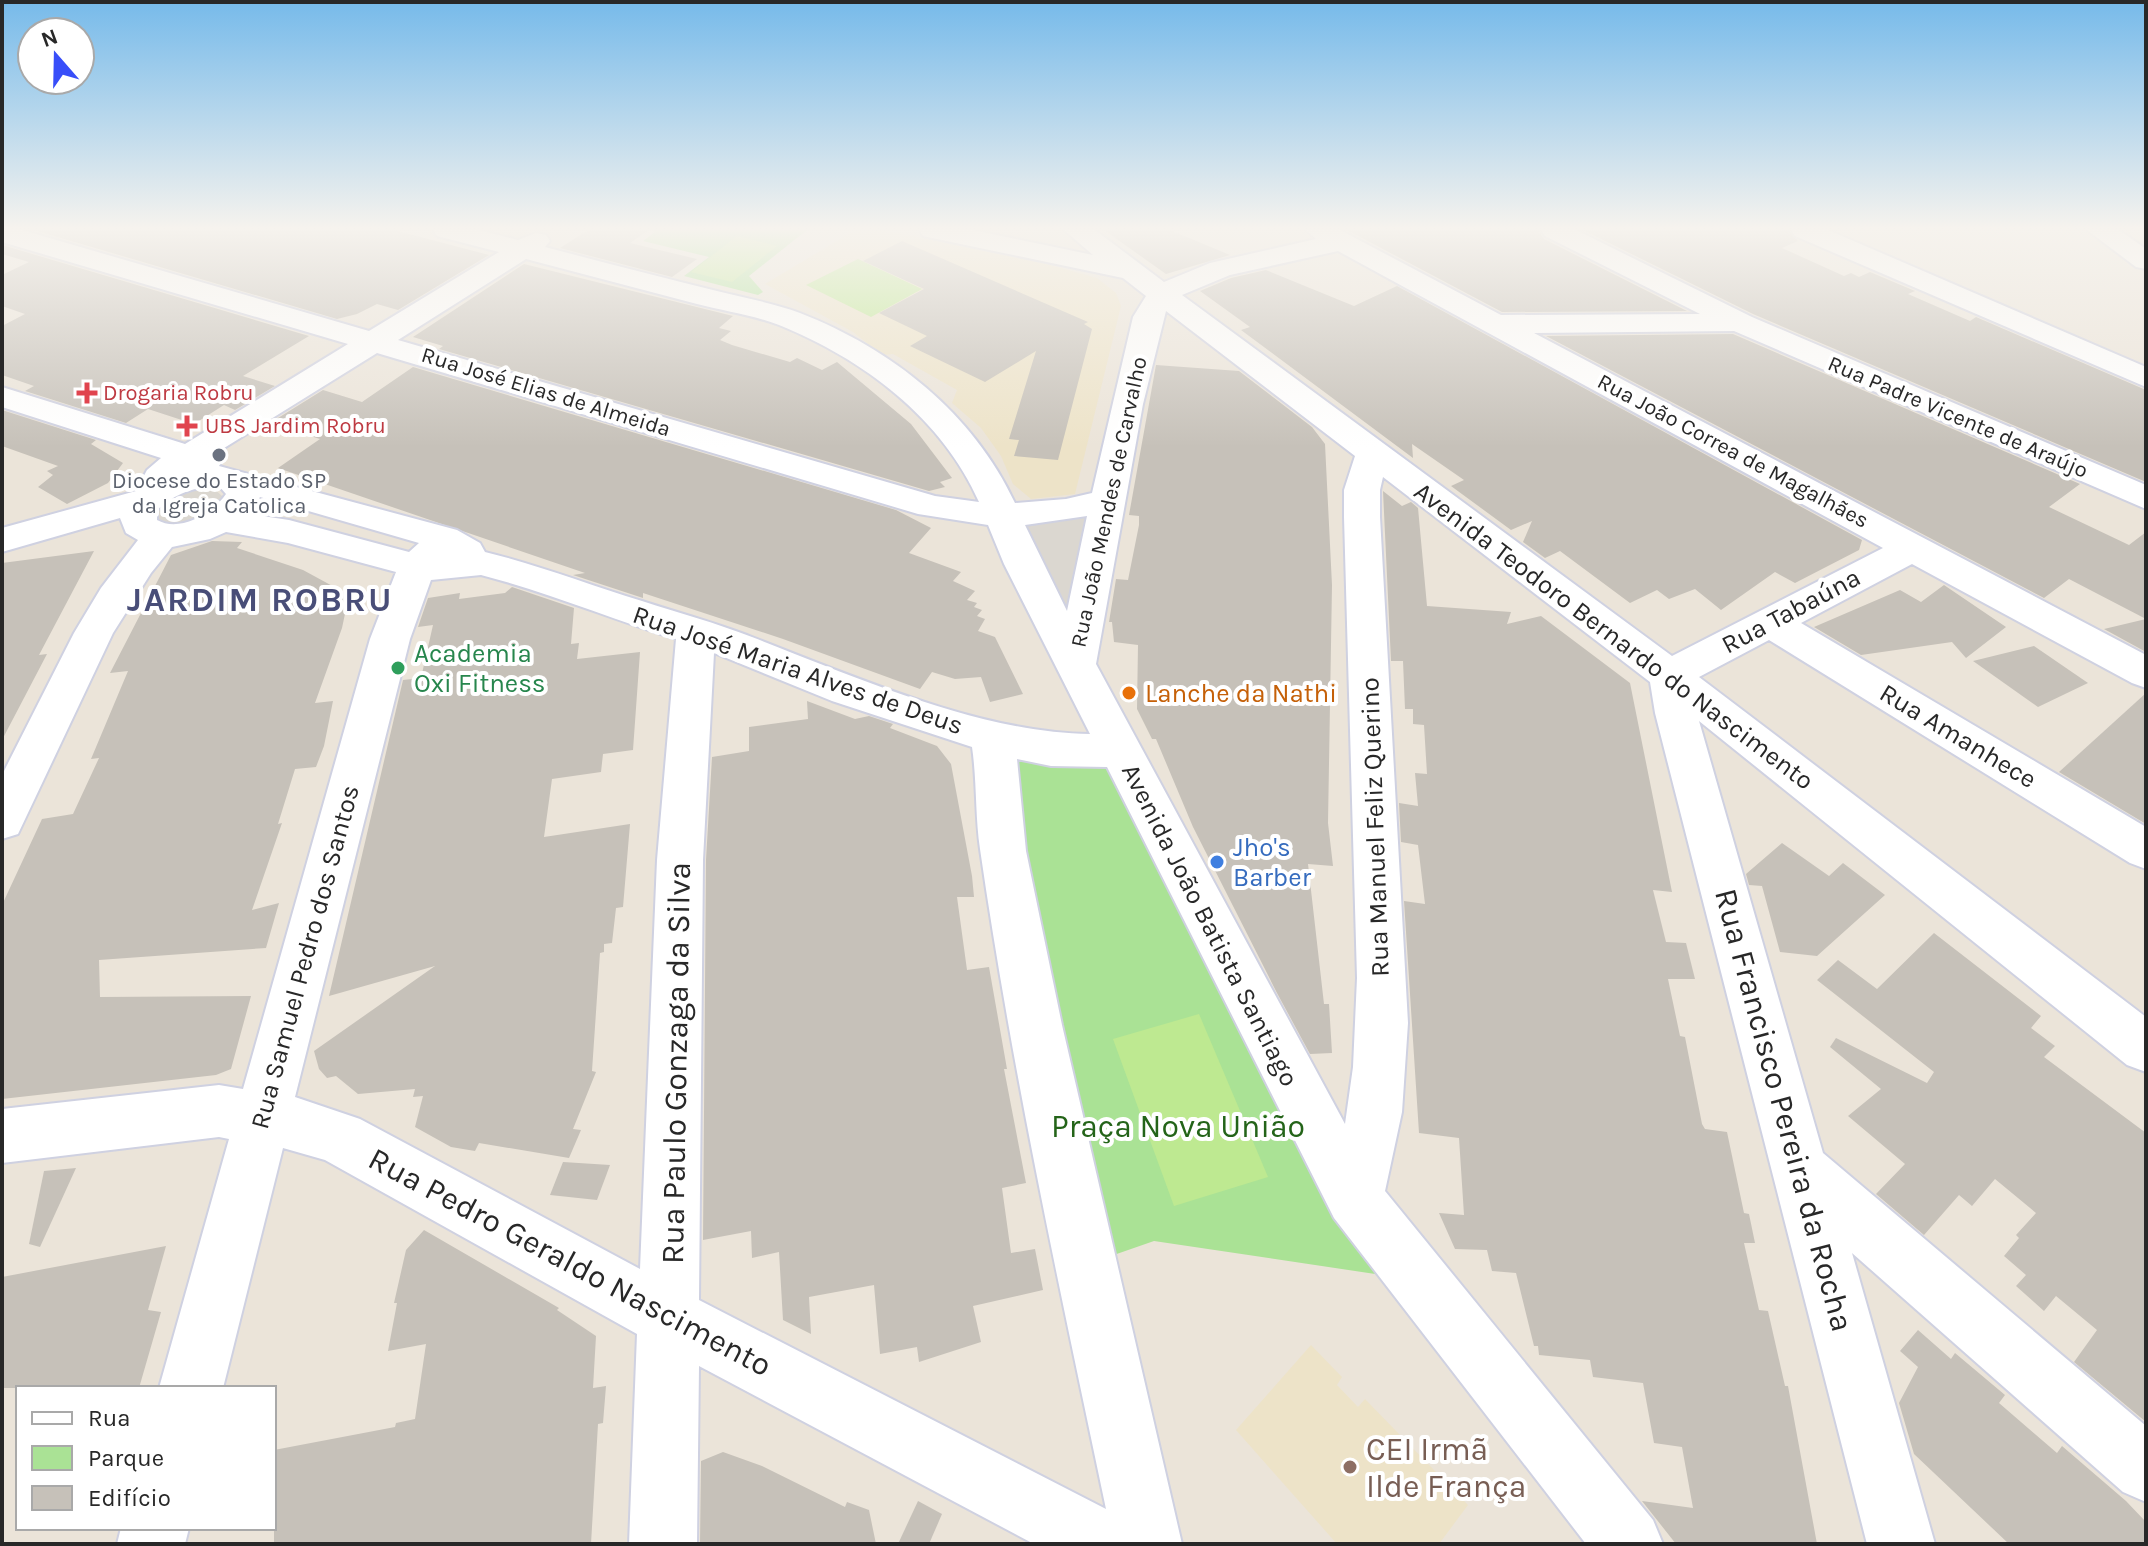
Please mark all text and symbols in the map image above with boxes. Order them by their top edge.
north arrow [16,16,96,96]
text: N [38,23,61,53]
street label: Rua José Elias de Almeida [418,342,674,442]
street label: Rua Padre Vicente de Araújo [1824,350,2092,484]
street label: Rua João Mendes de Carvalho [1065,354,1153,650]
street label: Rua João Correa de Magalhães [1593,368,1873,534]
place label: Drogaria Robru [103,380,254,406]
marker: Drogaria Robru [78,384,96,402]
place label: UBS Jardim Robru [205,413,386,439]
marker: UBS Jardim Robru [176,415,198,437]
marker: Diocese do Estado SP da Igreja Catolica [210,446,228,464]
place label: Diocese do Estado SP da Igreja Catolica [112,468,326,519]
street label: Avenida Teodoro Bernardo do Nascimento [1408,475,1820,797]
street label: Rua Tabaúna [1716,561,1866,661]
district label: JARDIM ROBRU [127,580,393,620]
street label: Rua José Maria Alves de Deus [629,599,967,741]
place label: Academia Oxi Fitness [414,638,546,699]
marker: Academia Oxi Fitness [389,659,407,677]
street label: Rua Manuel Feliz Querino [1354,677,1396,977]
street label: Rua Amanhece [1874,677,2042,795]
place label: Lanche da Nathi [1145,678,1337,709]
marker: Lanche da Nathi [1120,684,1138,702]
street label: Avenida João Batista Santiago [1115,759,1305,1091]
street label: Rua Samuel Pedro dos Santos [244,782,366,1132]
place label: Jho's Barber [1233,832,1312,893]
marker: Jho's Barber [1208,853,1226,871]
street label: Rua Paulo Gonzaga da Silva [654,862,698,1264]
street label: Rua Francisco Pereira da Rocha [1707,884,1861,1336]
park label: Praça Nova União [1051,1108,1305,1145]
street label: Rua Pedro Geraldo Nascimento [362,1140,778,1384]
legend [16,1386,276,1530]
text: Rua [88,1404,130,1432]
place label: CEI Irmã Ilde França [1366,1431,1526,1505]
text: Parque [88,1444,164,1472]
marker: CEI Irmã Ilde França [1341,1458,1359,1476]
text: Edifício [88,1484,171,1512]

